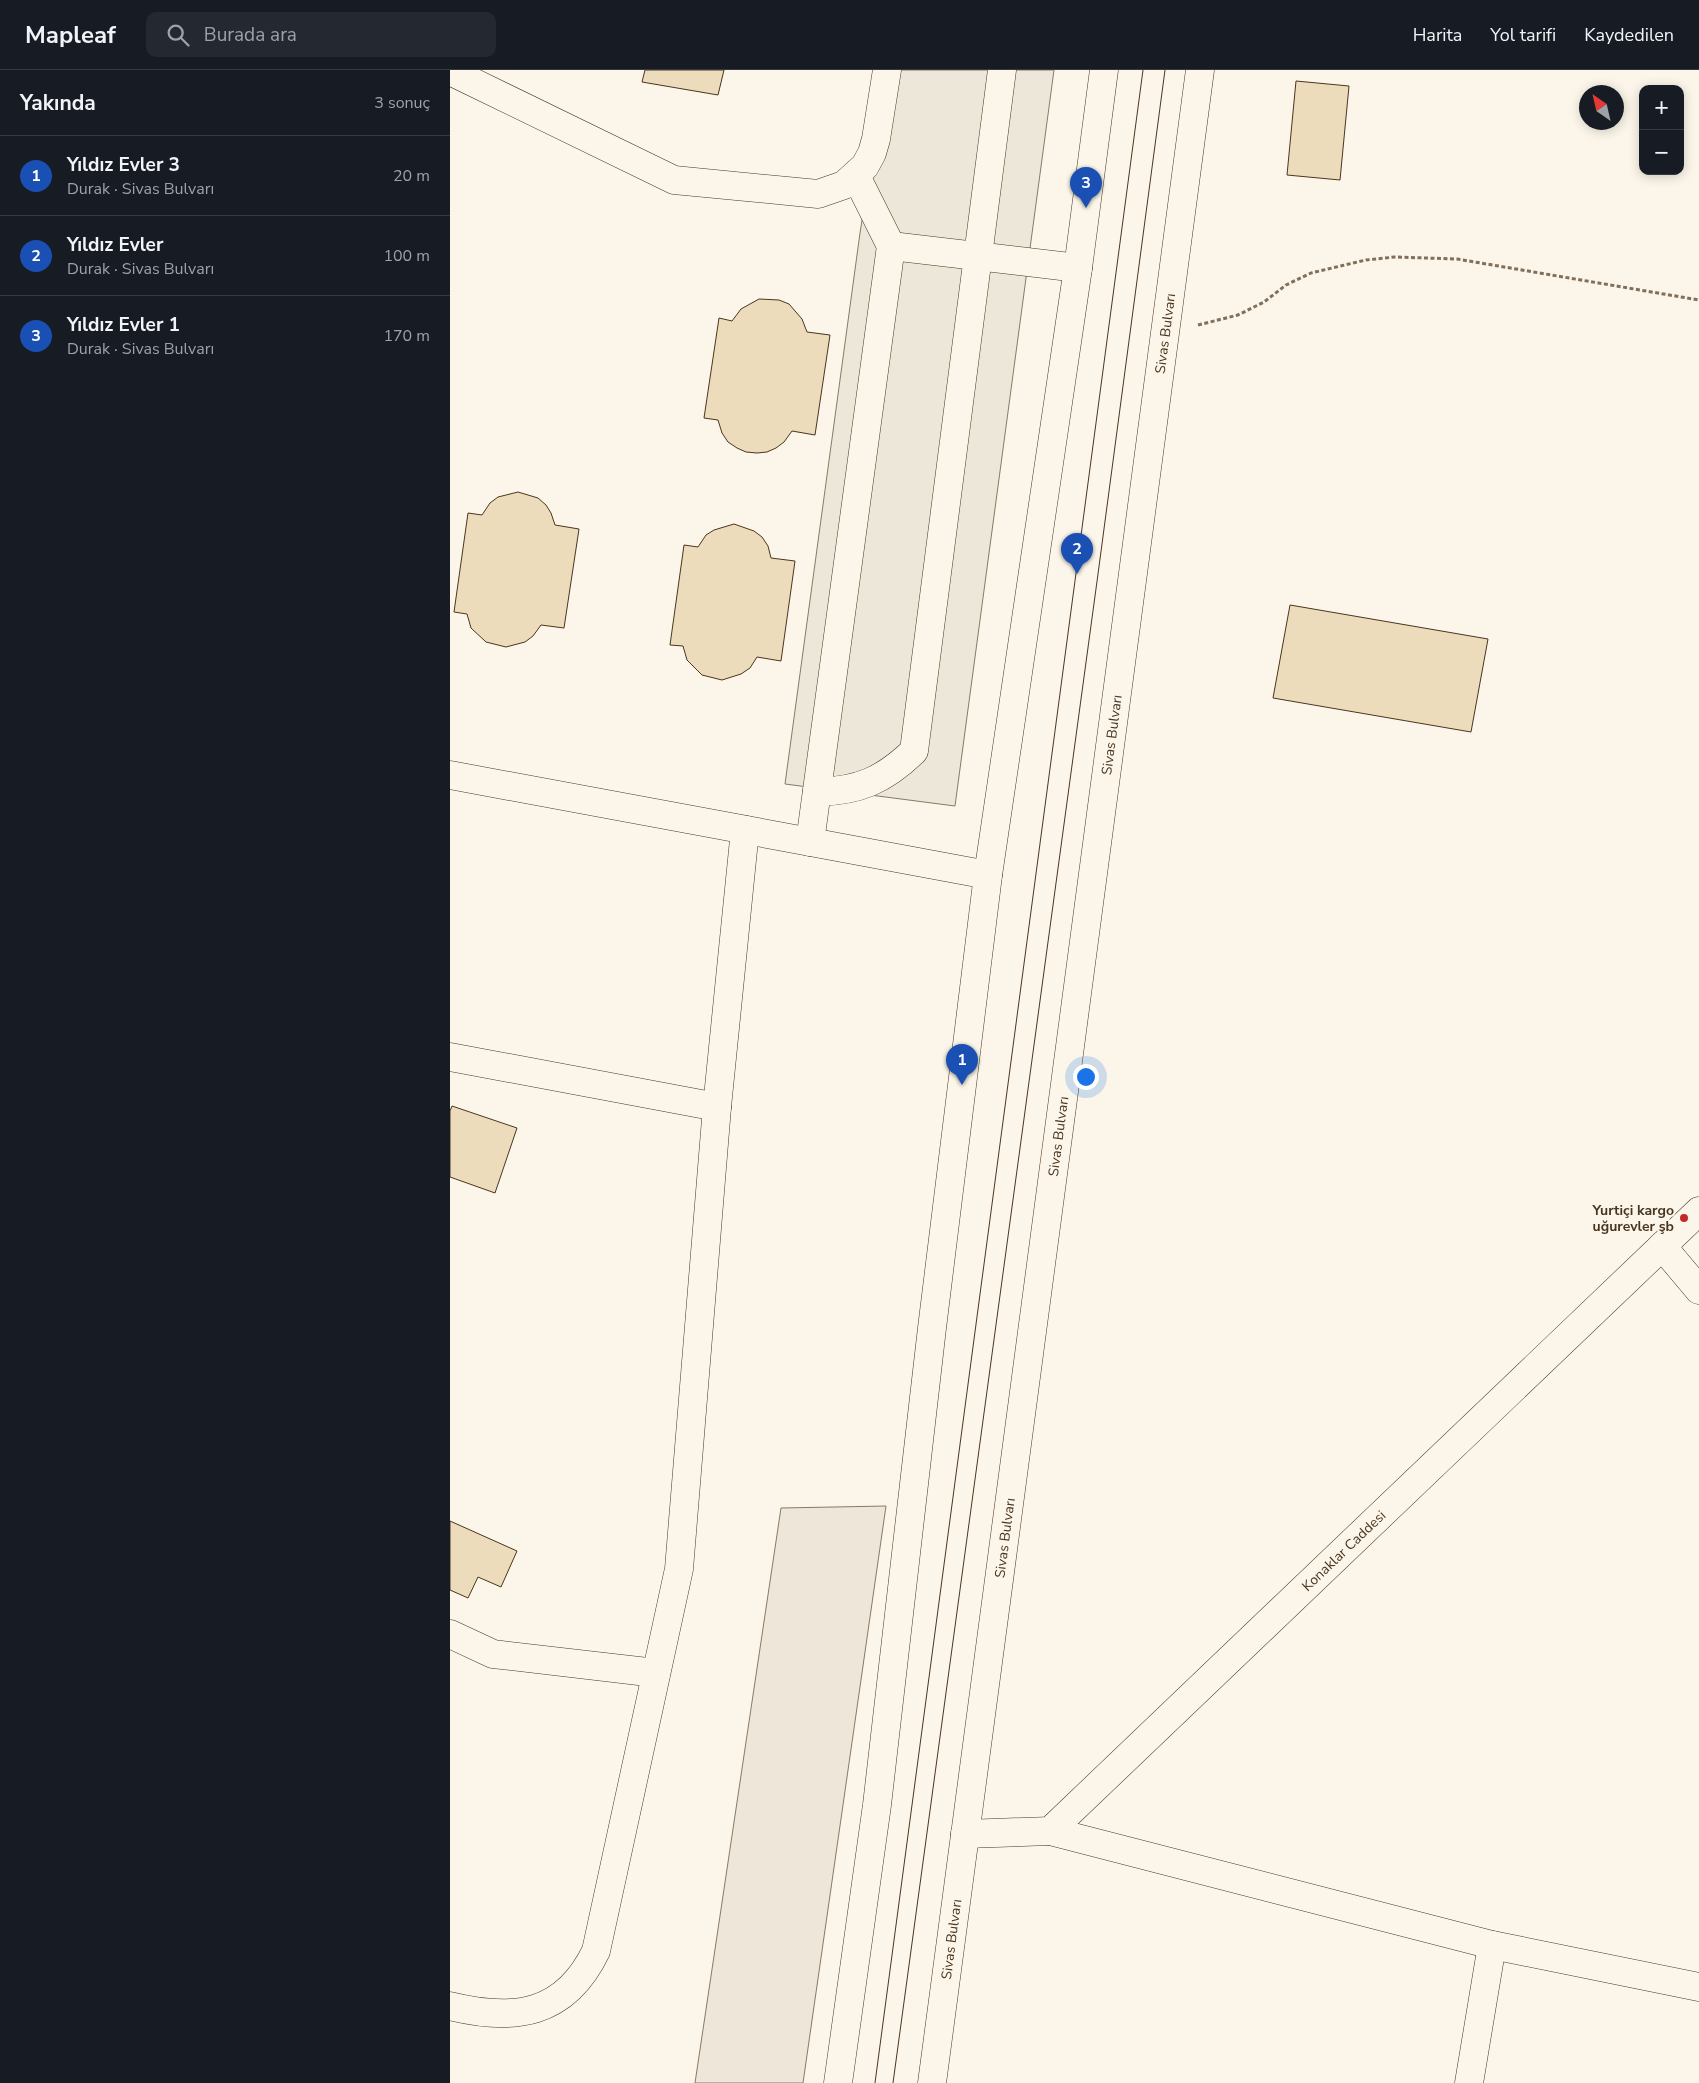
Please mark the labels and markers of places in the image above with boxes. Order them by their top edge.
pin: 3 [1070,167,1102,208]
pin: 2 [1061,533,1093,574]
pin: 1 [946,1044,978,1085]
place label: Yurtiçi kargo uğurevler şb [1592,1201,1674,1236]
marker: Yurtiçi kargo uğurevler şb [1678,1212,1690,1224]

